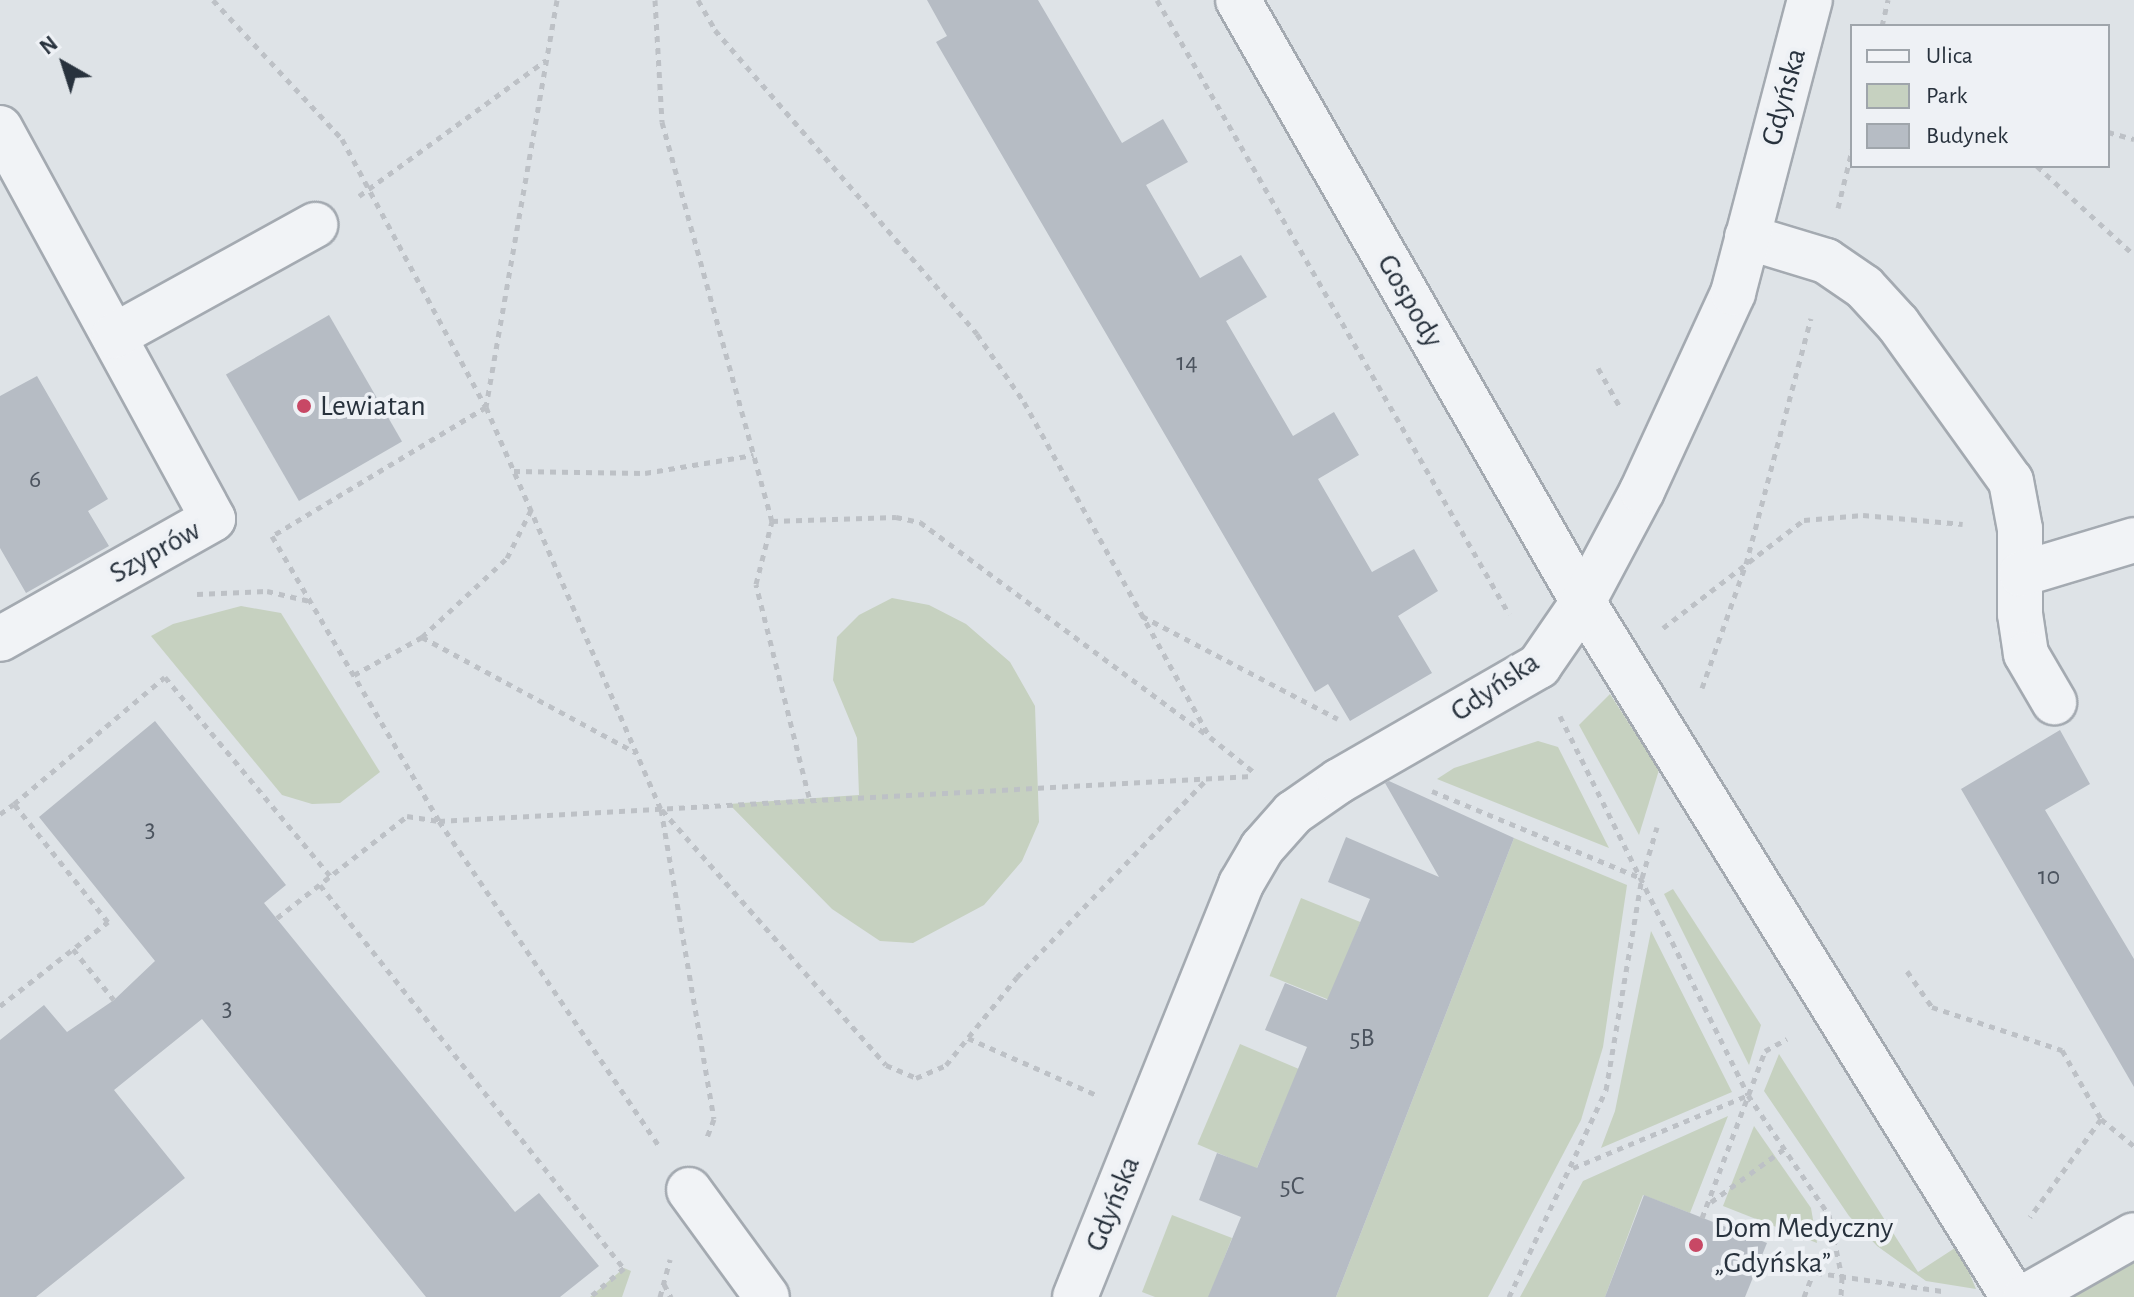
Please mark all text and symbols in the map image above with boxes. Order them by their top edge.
north arrow [24,24,104,104]
legend [1850,24,2110,168]
text: N [36,32,62,59]
street label: Gdyńska [1754,44,1814,150]
text: Ulica [1926,44,1973,68]
text: Park [1926,84,1967,108]
text: Budynek [1926,124,2008,148]
street label: Gospody [1369,248,1451,354]
house number: 14 [1176,347,1198,379]
place label: Lewiatan [320,388,426,424]
marker: Lewiatan [295,397,313,415]
house number: 6 [29,464,41,496]
street label: Szyprów [103,512,207,592]
street label: Gdyńska [1444,644,1546,730]
house number: 3 [145,814,155,846]
house number: 10 [2038,861,2060,893]
house number: 3 [222,993,232,1025]
house number: 5B [1350,1023,1374,1055]
street label: Gdyńska [1078,1151,1148,1257]
house number: 5C [1280,1171,1304,1203]
place label: Dom Medyczny „Gdyńska” [1714,1210,1893,1280]
marker: Dom Medyczny „Gdyńska” [1685,1234,1707,1256]

